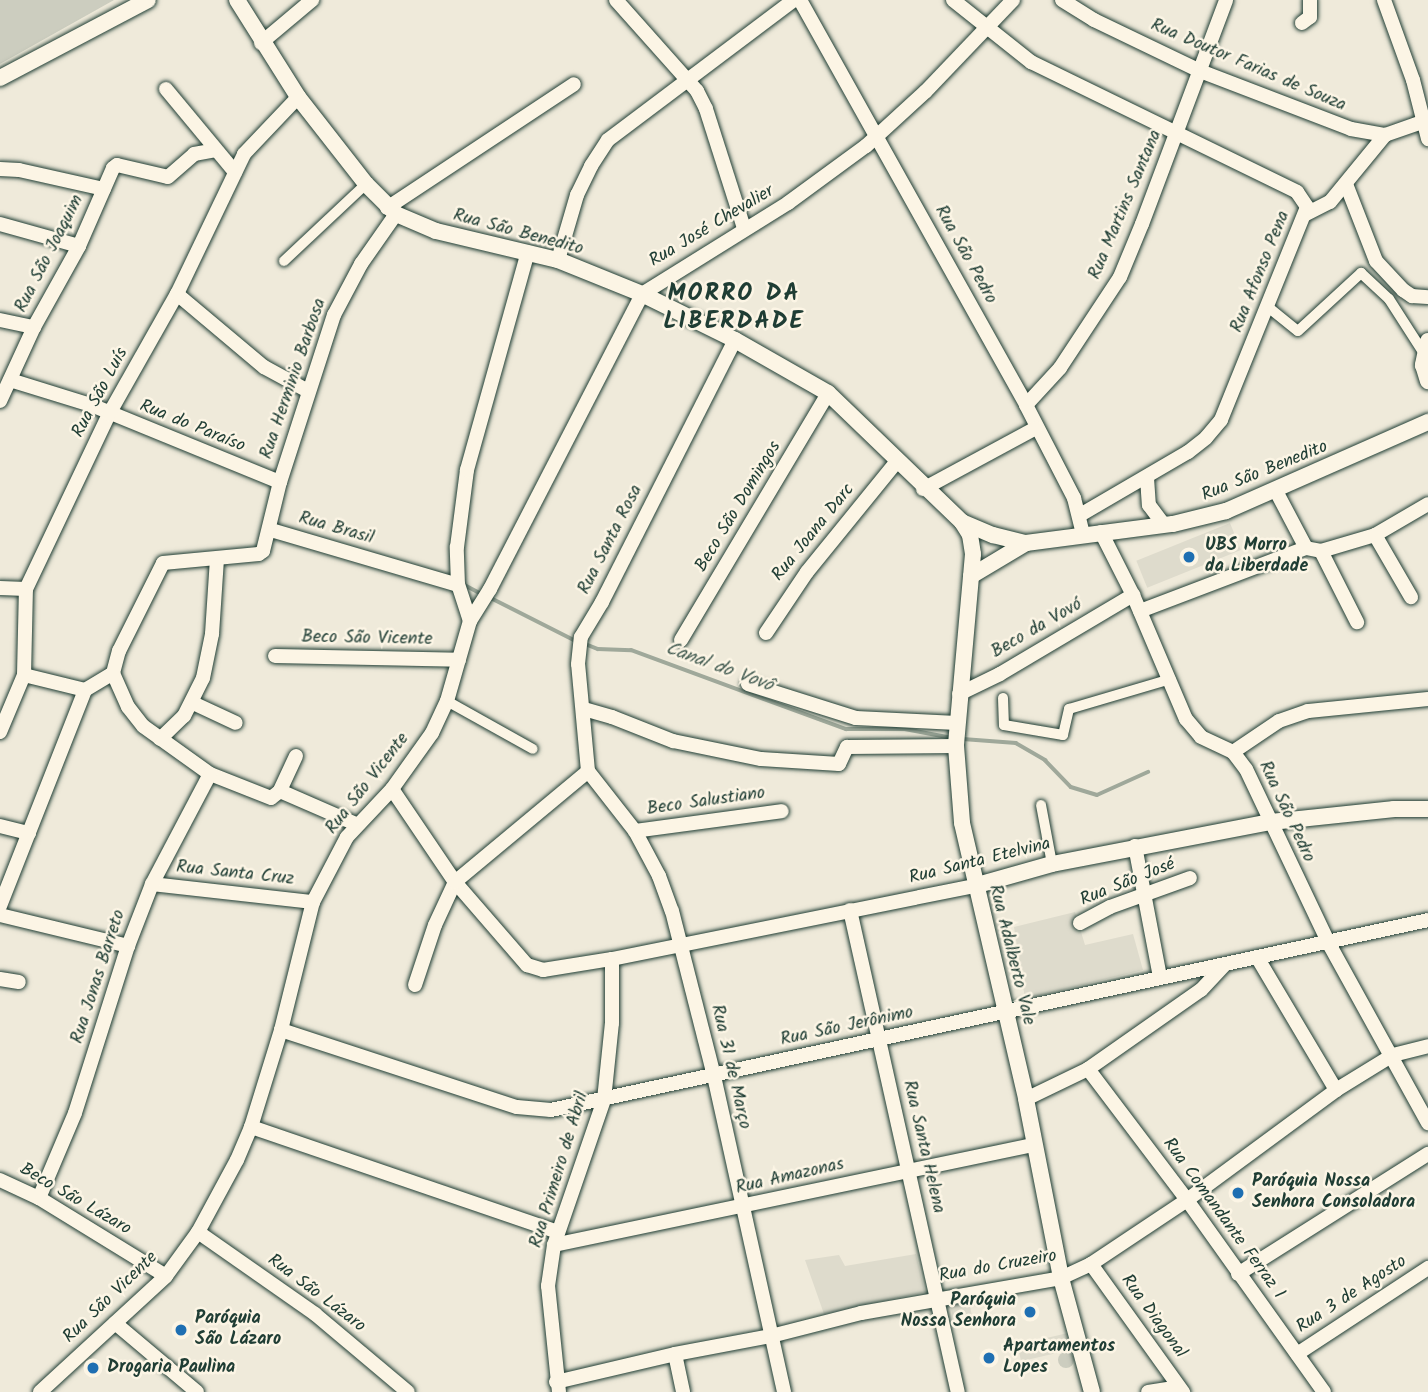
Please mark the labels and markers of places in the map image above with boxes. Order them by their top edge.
place label: UBS Morro da Liberdade [1205,536,1308,578]
marker: UBS Morro da Liberdade [1179,547,1199,567]
place label: Paróquia Nossa Senhora Consoladora [1252,1172,1415,1214]
marker: Paróquia Nossa Senhora Consoladora [1230,1185,1246,1201]
place label: Paróquia Nossa Senhora [901,1291,1016,1334]
marker: Paróquia Nossa Senhora [1022,1304,1038,1320]
place label: Paróquia São Lázaro [195,1309,281,1352]
marker: Paróquia São Lázaro [173,1322,189,1338]
place label: Apartamentos Lopes [1003,1337,1115,1380]
marker: Apartamentos Lopes [981,1350,997,1366]
place label: Drogaria Paulina [107,1357,235,1379]
marker: Drogaria Paulina [85,1360,101,1376]

